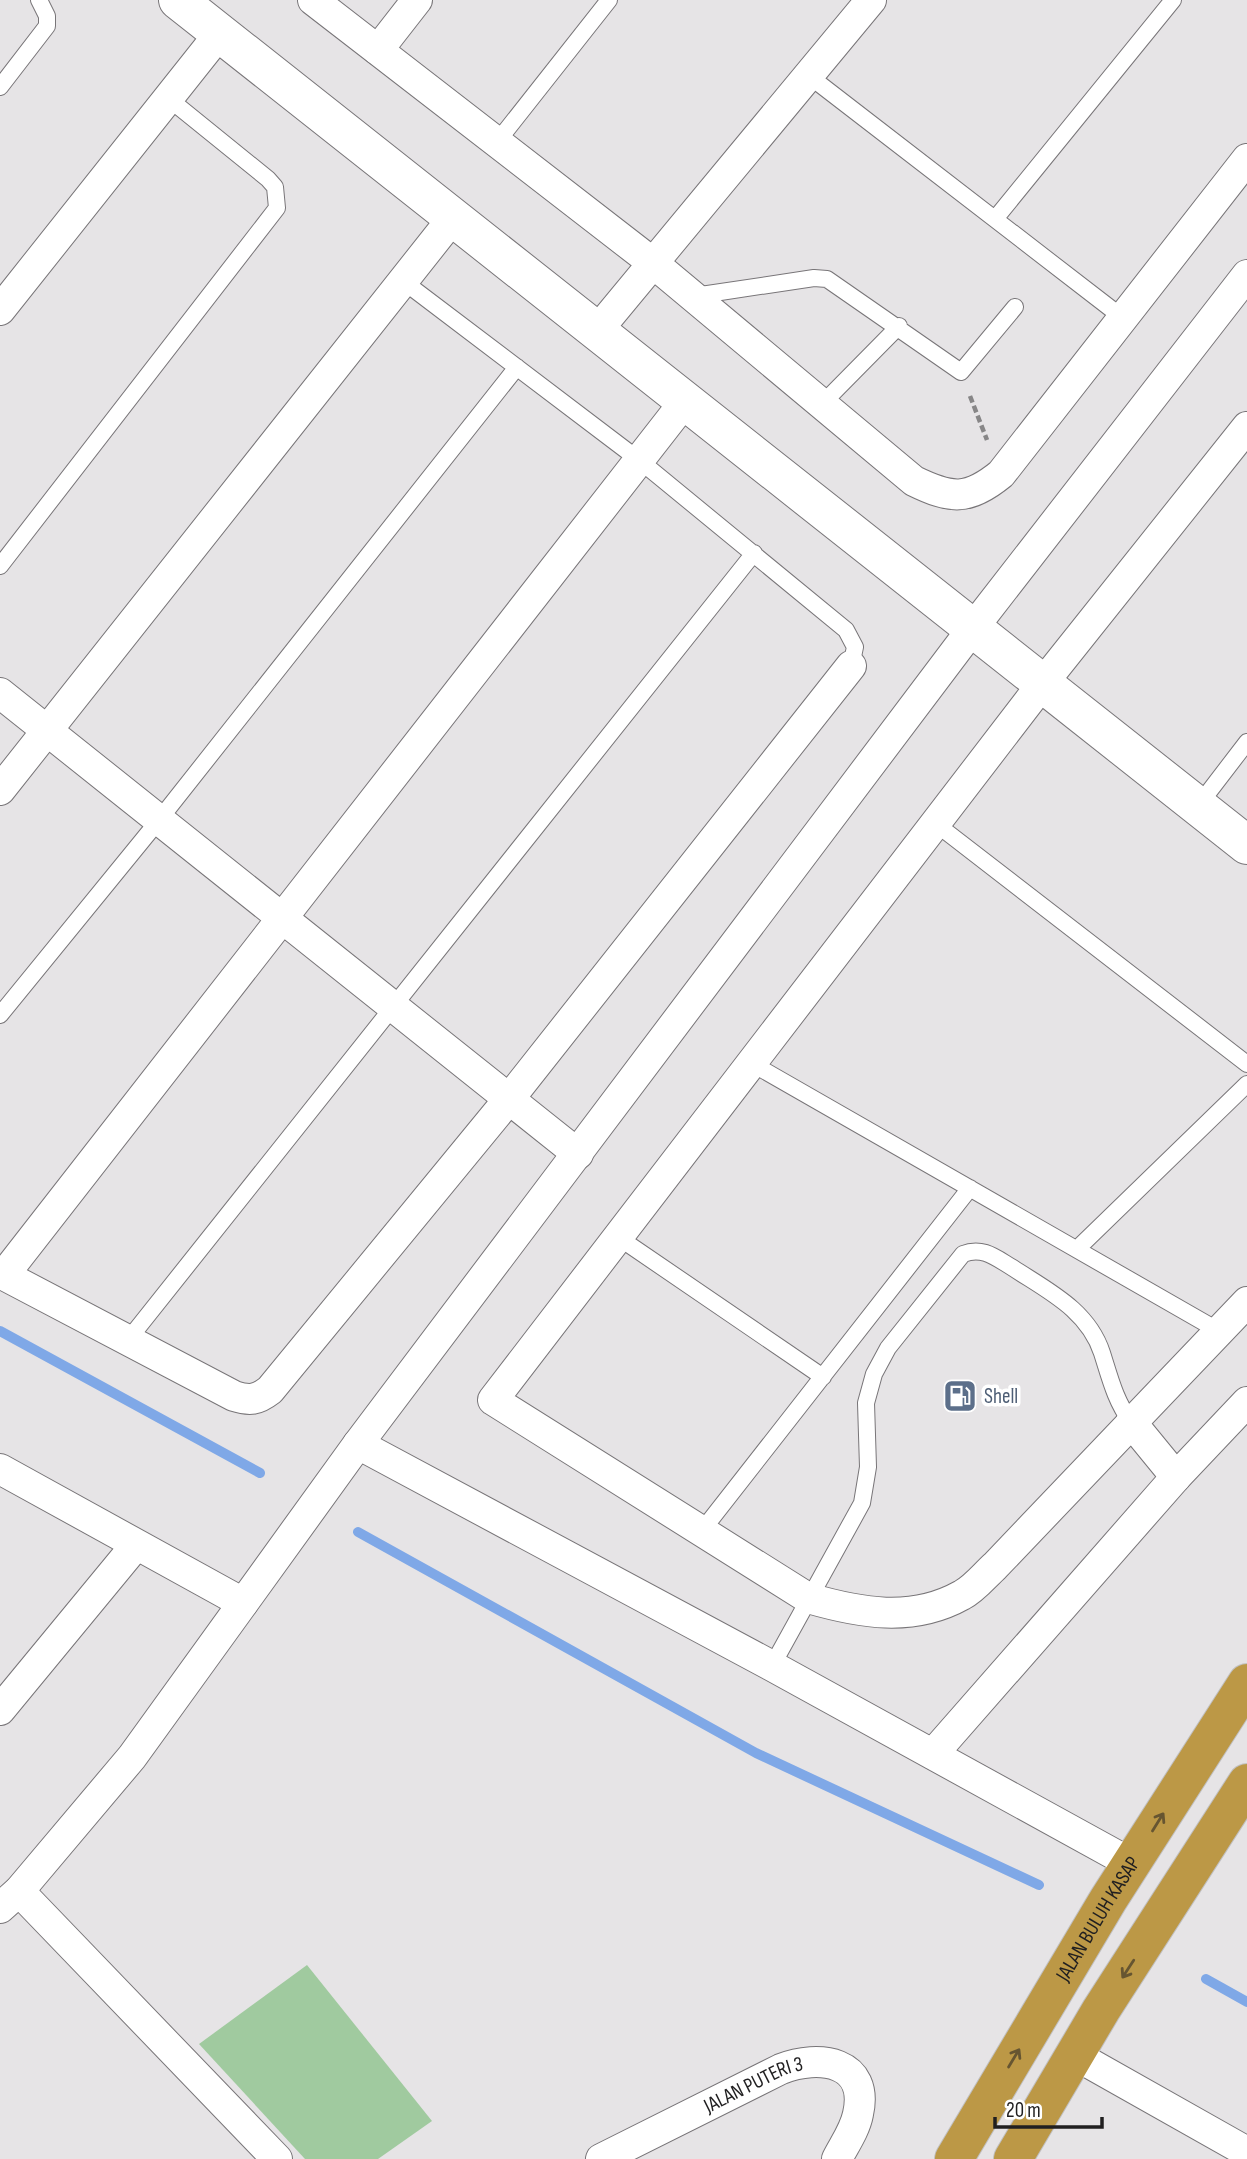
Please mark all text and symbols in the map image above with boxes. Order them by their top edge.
fuel station icon: Shell [941,1377,979,1415]
place label: Shell [984,1384,1018,1409]
one-way arrow [1152,1813,1166,1833]
street label: JALAN BULUH KASAP [1050,1852,1146,1987]
one-way arrow [1120,1958,1134,1978]
one-way arrow [1007,2049,1021,2069]
street label: JALAN PUTERI 3 [699,2051,805,2119]
scale bar [995,2086,1102,2130]
text: 20 m [1006,2098,1041,2123]

